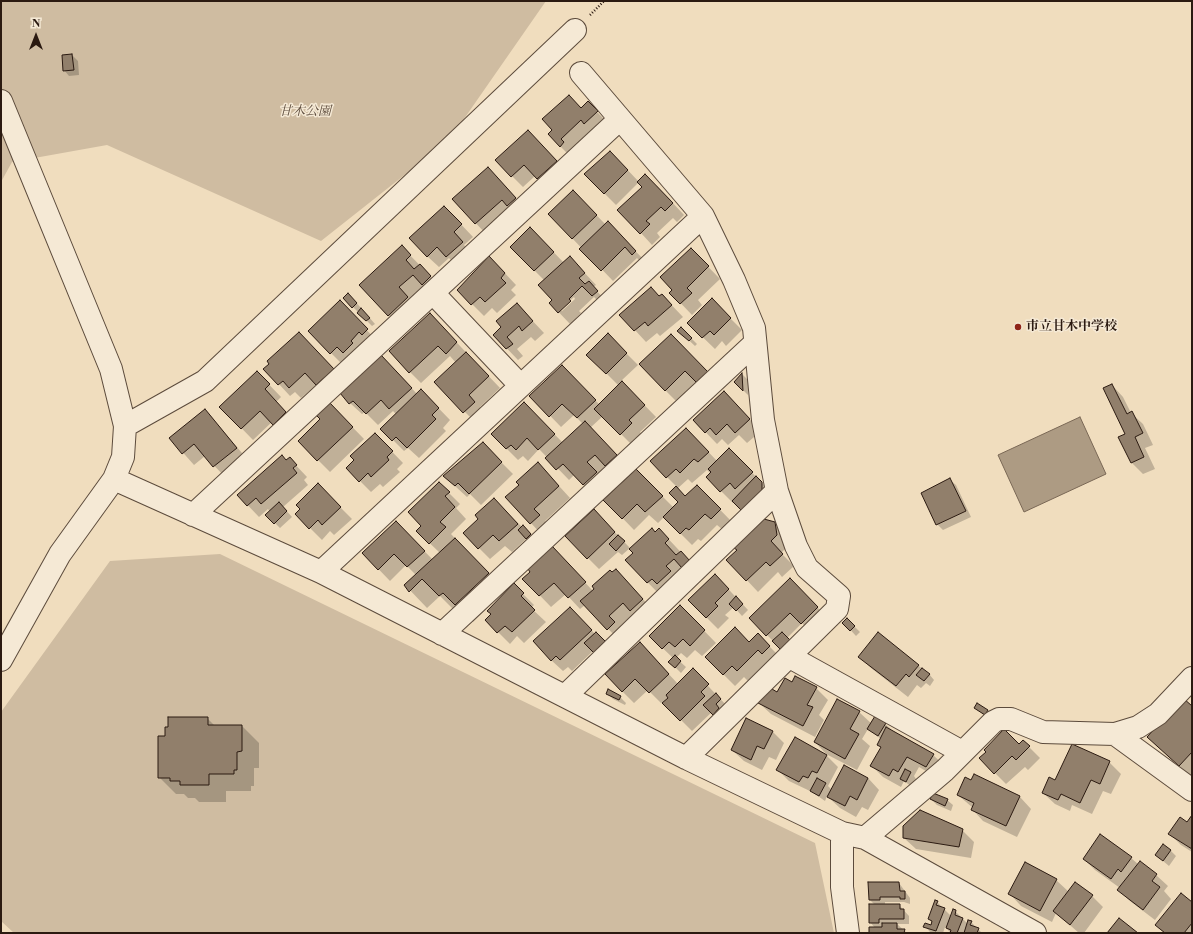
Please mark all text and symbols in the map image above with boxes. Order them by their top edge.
north arrow [16,16,56,56]
text: N [32,17,40,31]
park label: 甘木公園 [279,104,331,120]
place label: 市立甘木中学校 [1026,319,1117,335]
marker: 市立甘木中学校 [1013,322,1023,332]

